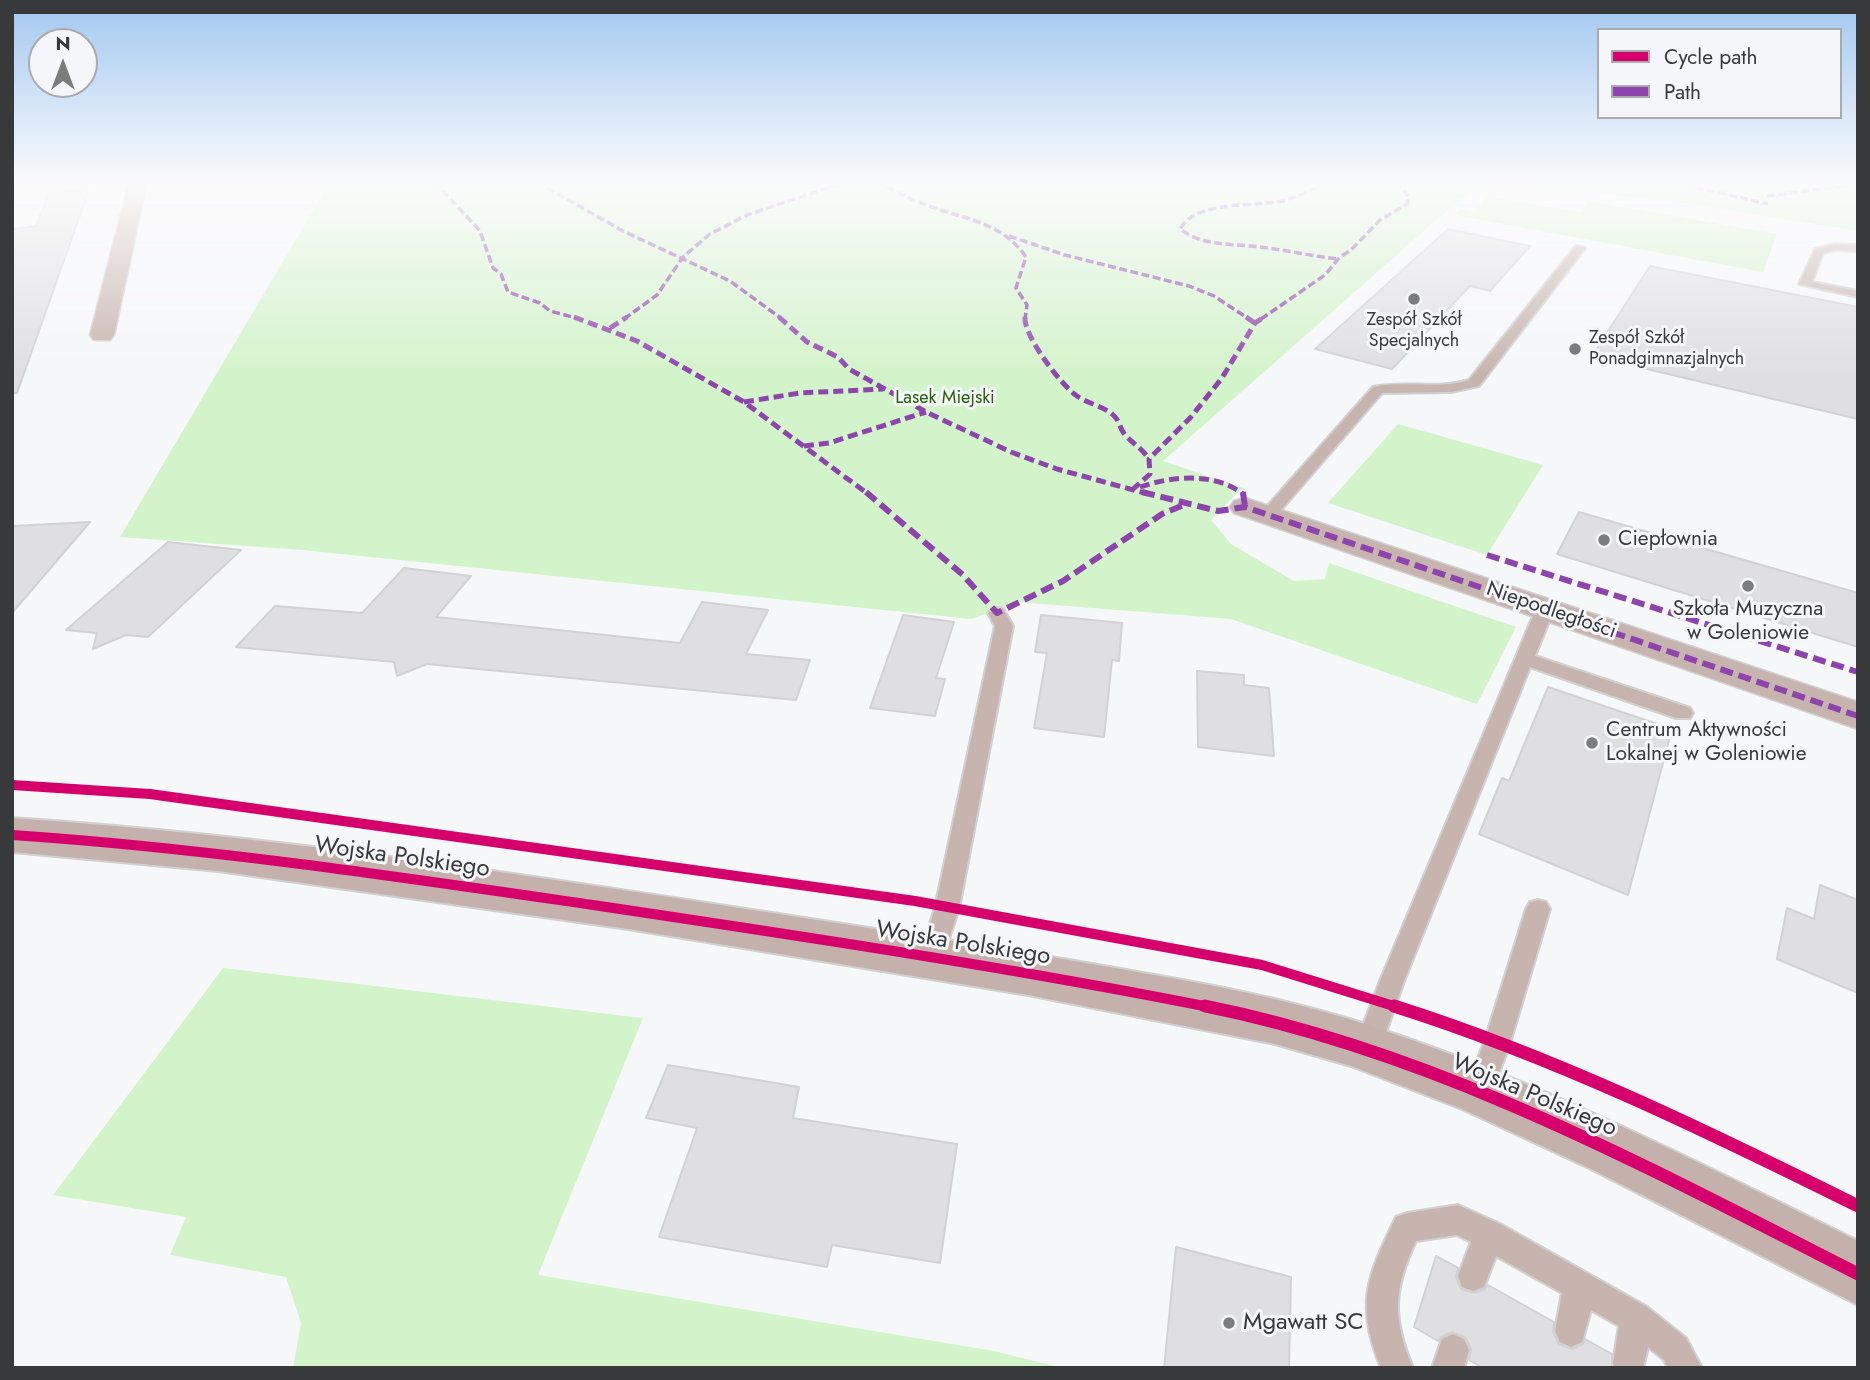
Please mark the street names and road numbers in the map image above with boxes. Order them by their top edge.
street label: Niepodległości [1483,577,1619,645]
street label: Wojska Polskiego [313,831,491,885]
street label: Wojska Polskiego [874,916,1052,972]
street label: Wojska Polskiego [1447,1048,1621,1144]

